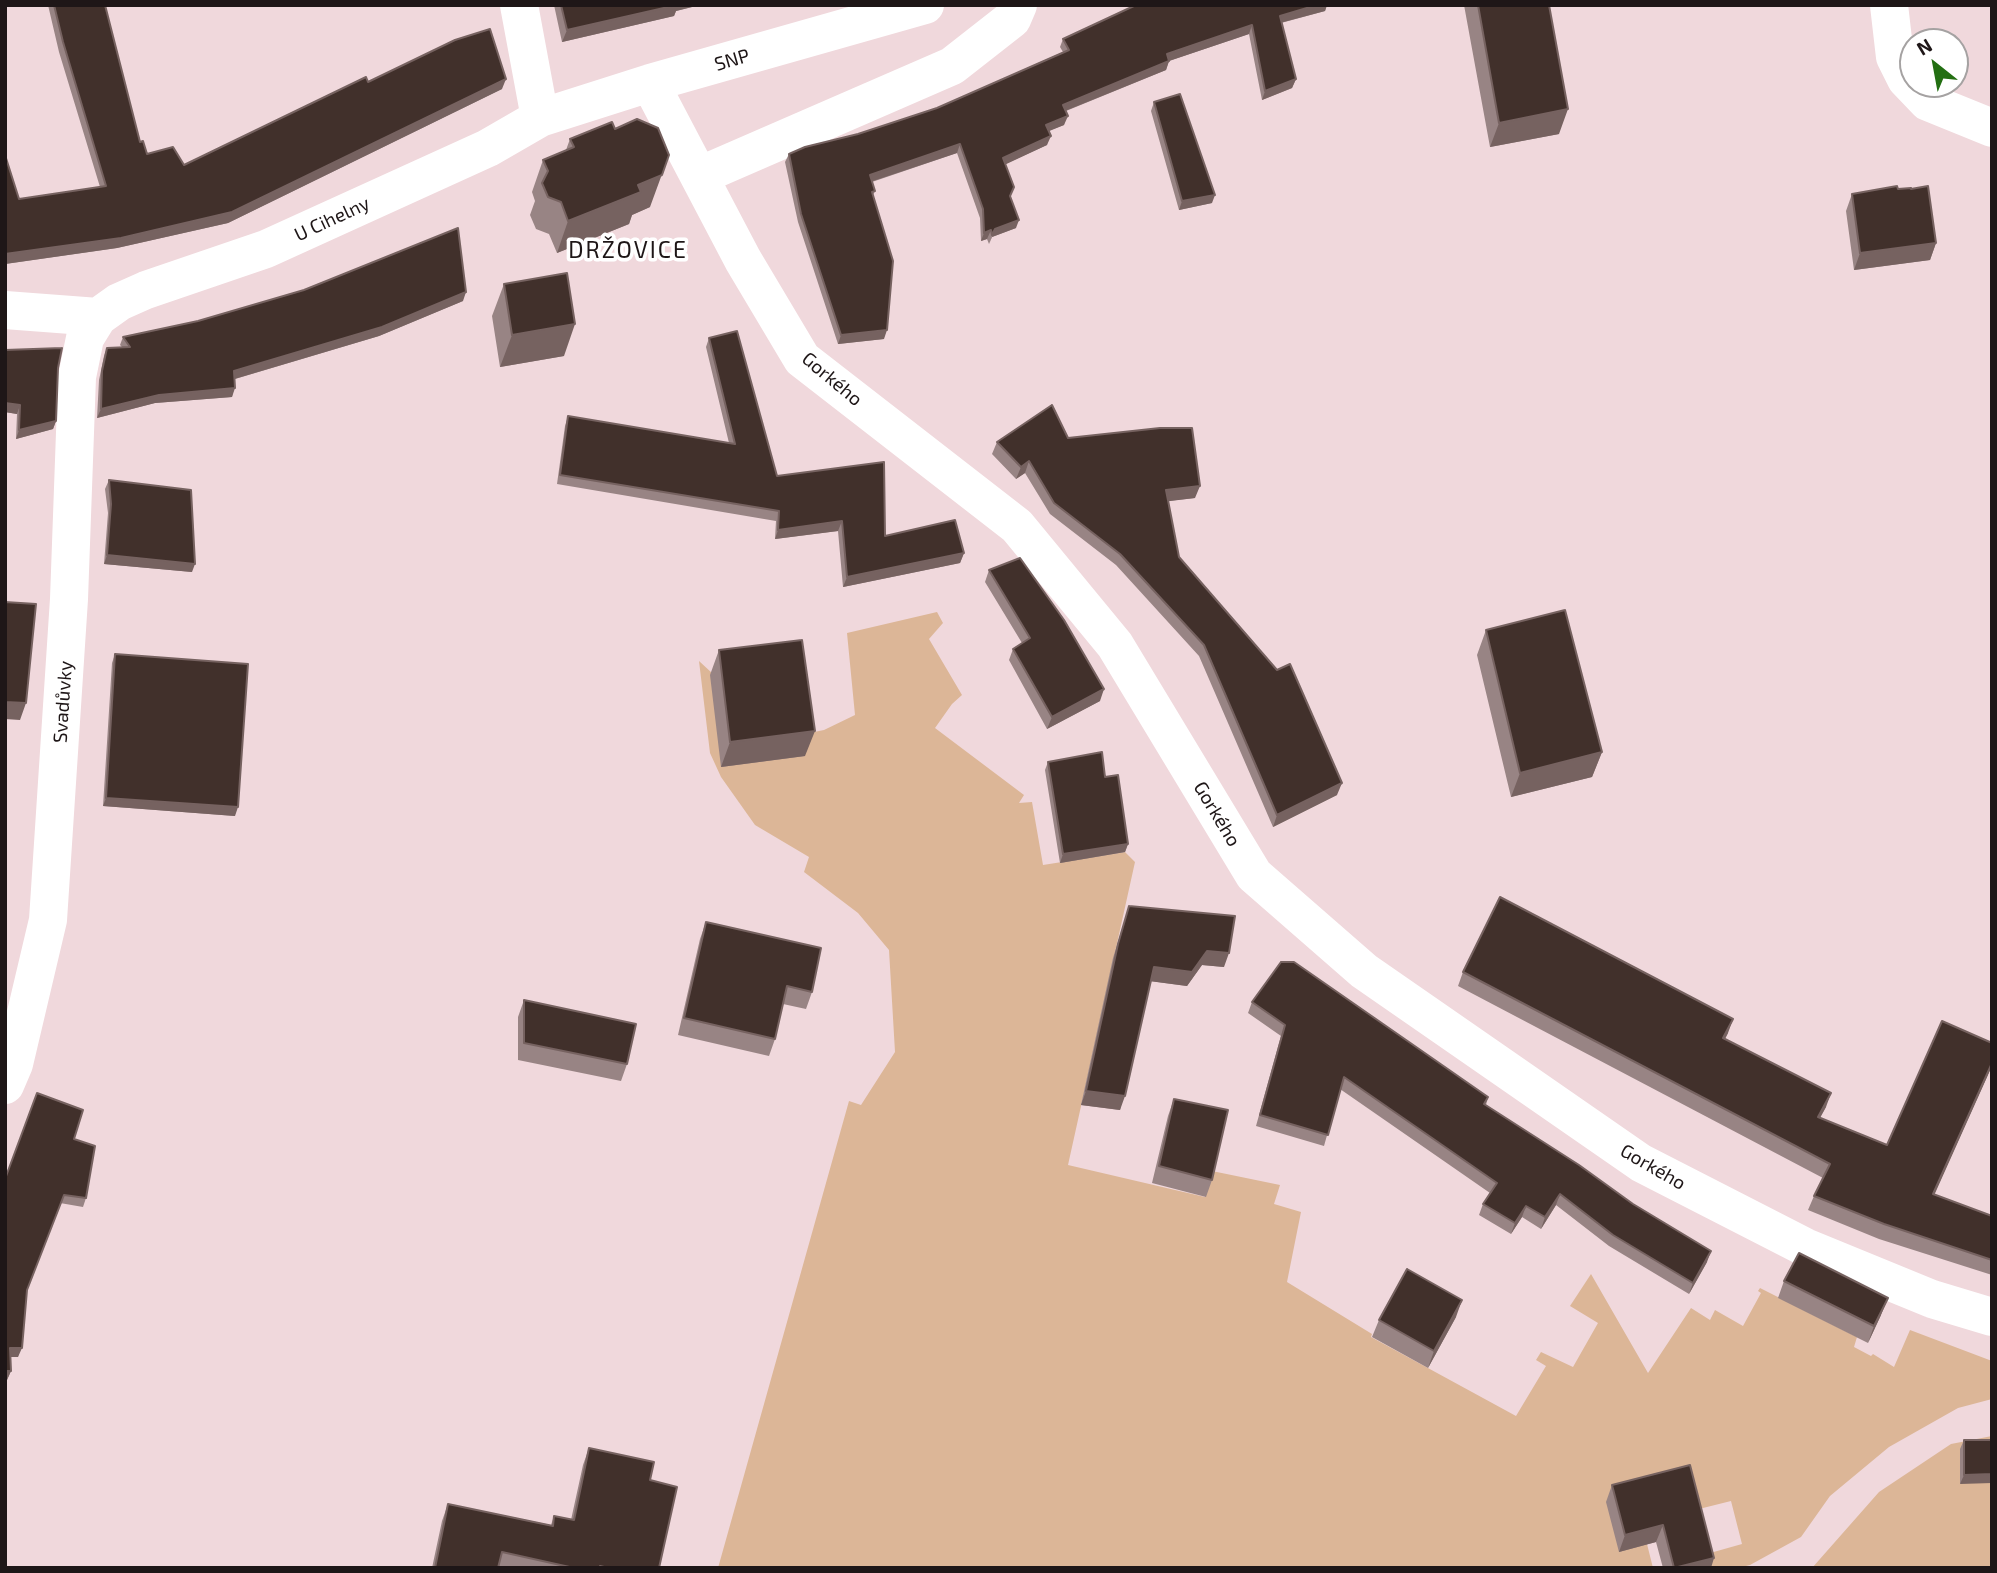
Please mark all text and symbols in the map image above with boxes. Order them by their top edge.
north arrow [1899,28,1969,98]
text: N [1912,33,1936,60]
street label: SNP [712,44,752,76]
street label: U Cihelny [291,192,373,246]
district label: DRŽOVICE [569,236,687,264]
street label: Gorkého [797,347,867,411]
street label: Svadůvky [49,660,77,744]
street label: Gorkého [1189,777,1245,851]
street label: Gorkého [1616,1139,1690,1195]

